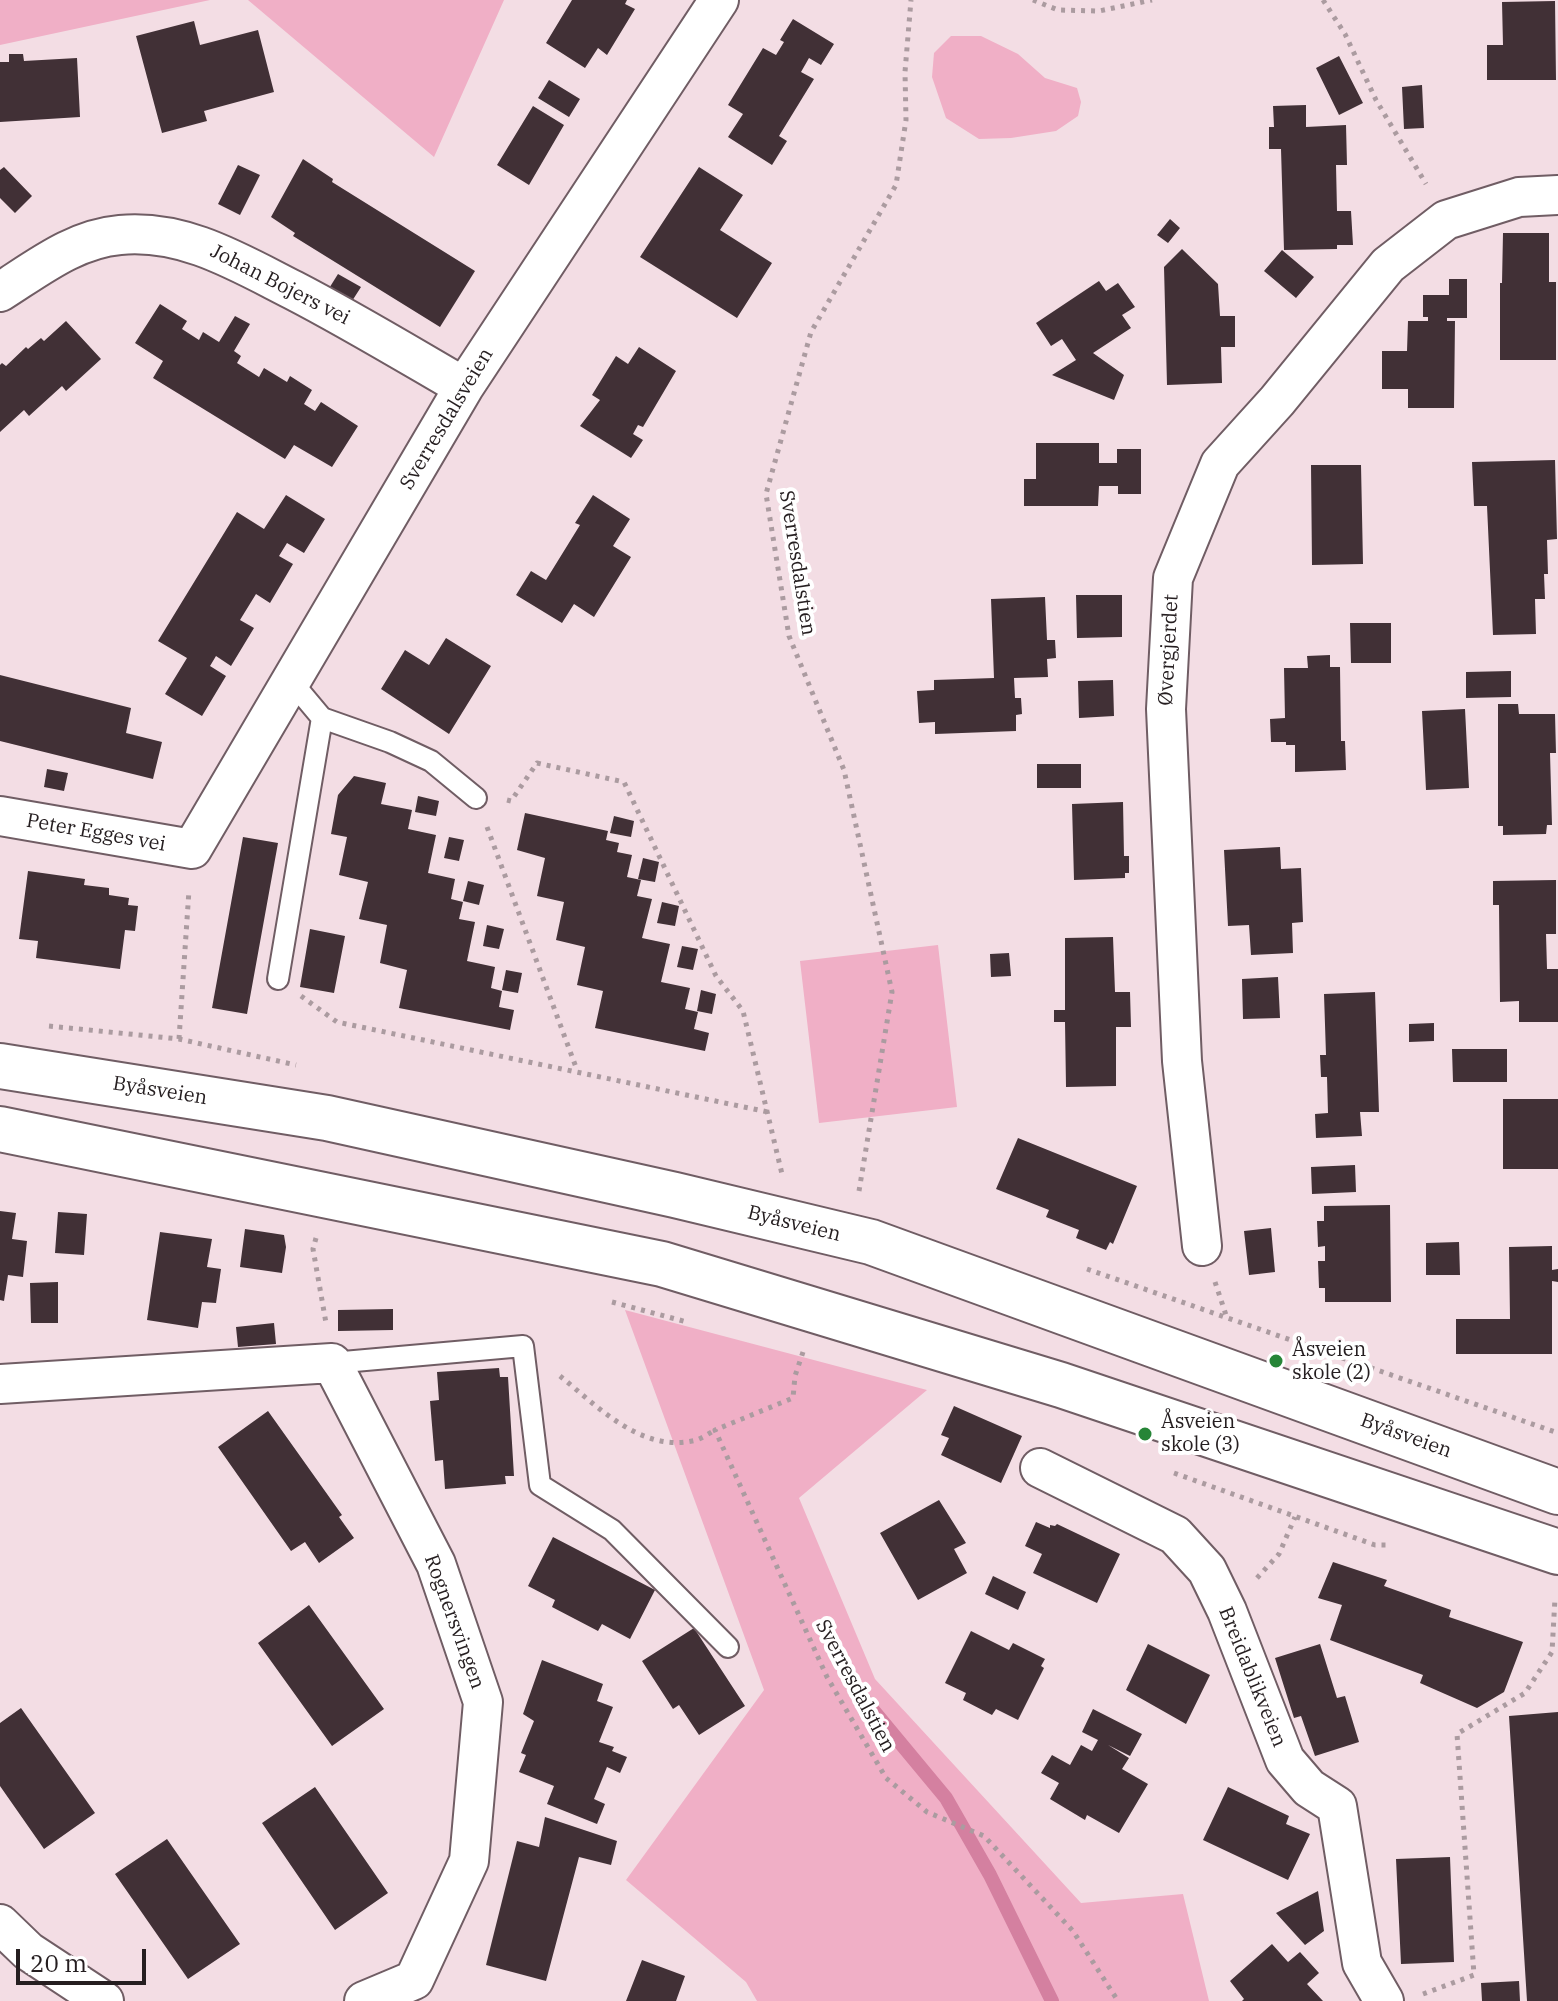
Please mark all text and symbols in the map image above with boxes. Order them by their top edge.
street label: Johan Bojers vei [206,240,354,330]
street label: Sverresdalsveien [395,344,499,494]
street label: Sverresdalstien [774,489,820,637]
street label: Øvergjerdet [1154,594,1184,706]
street label: Peter Egges vei [24,809,168,857]
street label: Byåsveien [111,1072,209,1110]
street label: Byåsveien [745,1201,843,1247]
place label: Åsveien skole (2) [1292,1338,1371,1385]
marker: Åsveien skole (2) [1267,1352,1285,1370]
street label: Byåsveien [1357,1408,1455,1464]
place label: Åsveien skole (3) [1161,1410,1240,1457]
marker: Åsveien skole (3) [1136,1425,1154,1443]
street label: Rognersvingen [419,1552,489,1692]
street label: Breidablikveien [1213,1603,1291,1751]
street label: Sverresdalstien [810,1616,900,1756]
scale bar [20,1933,150,1983]
text: 20 m [30,1947,87,1979]

